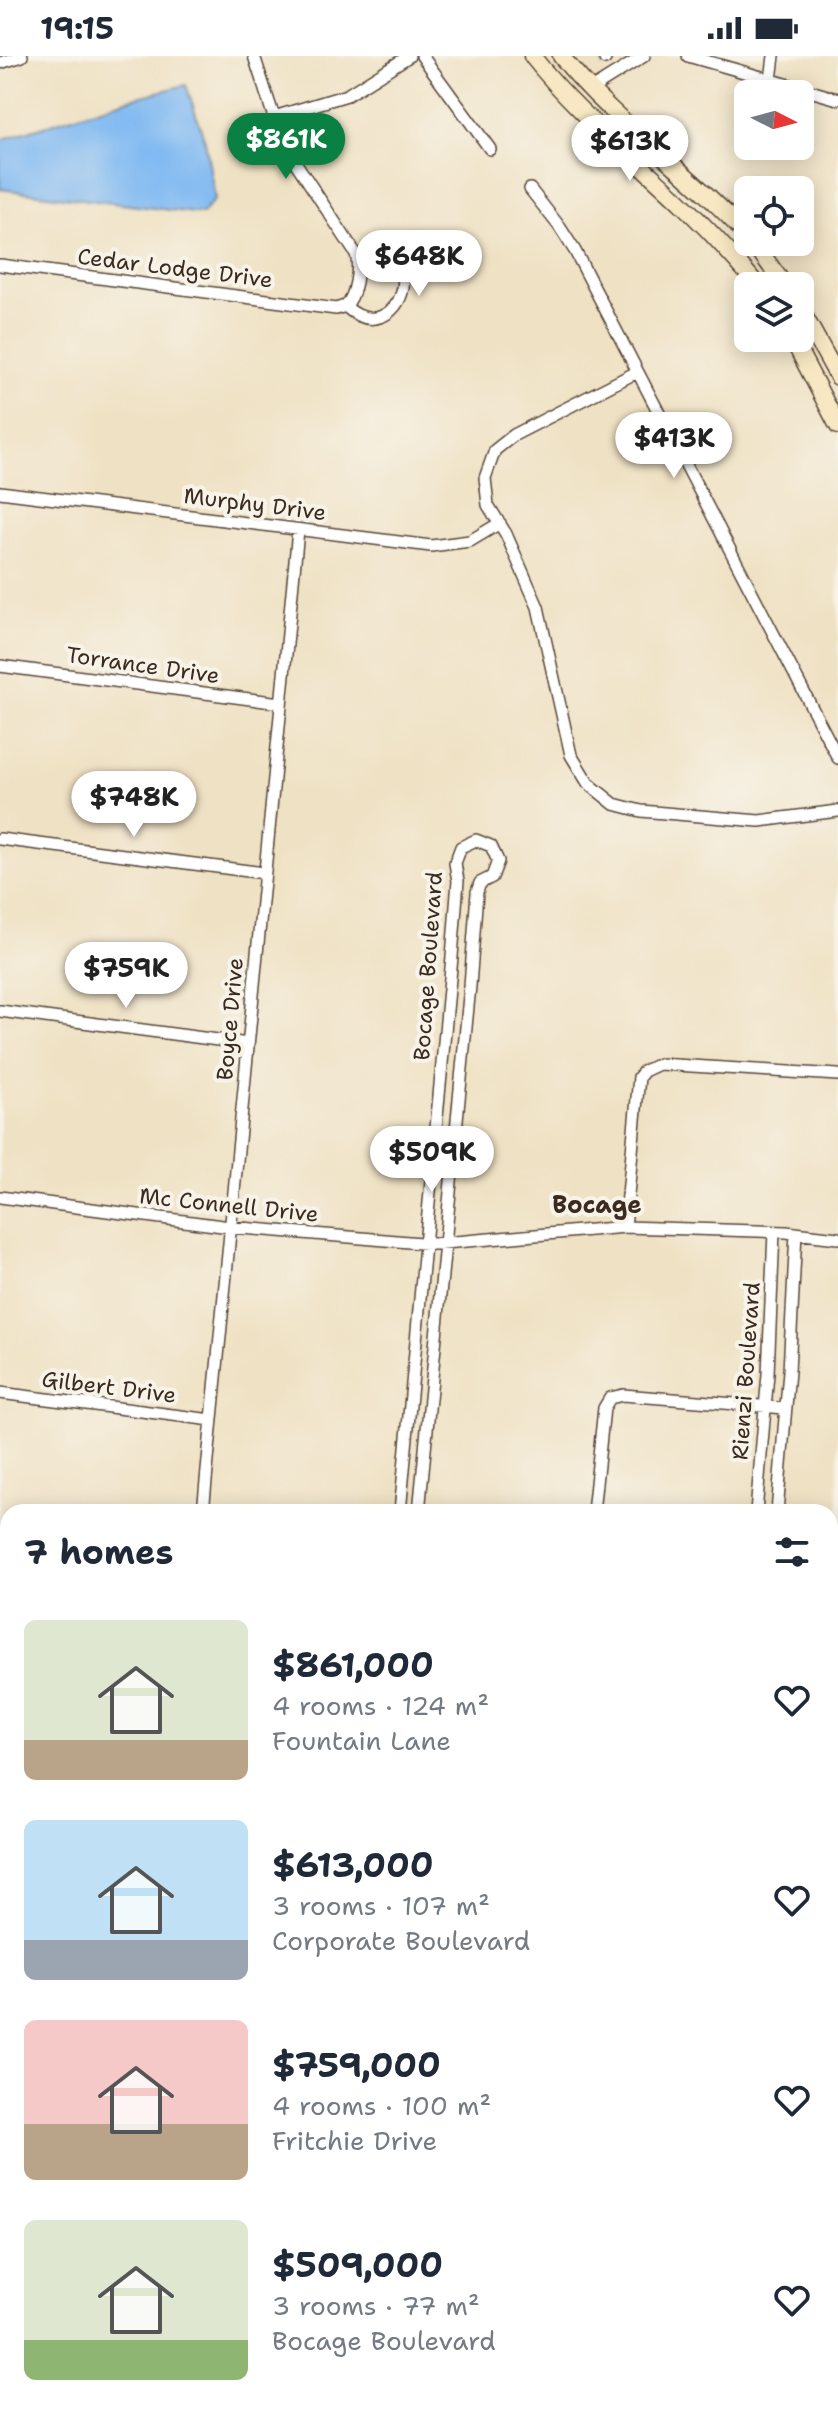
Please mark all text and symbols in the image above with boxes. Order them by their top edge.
text: 19:15 [40,8,114,49]
north arrow [734,80,814,160]
map controls [734,80,814,352]
pin: $861K [230,113,342,181]
pin: $613K [574,115,686,183]
text: $861K [245,121,327,156]
text: $613K [589,123,671,158]
button: locate [734,176,814,256]
pin: $648K [363,230,475,298]
text: $648K [374,238,464,273]
street label: Cedar Lodge Drive [76,242,274,294]
button: layers [734,272,814,352]
pin: $413K [618,412,730,480]
text: $413K [633,420,715,455]
street label: Murphy Drive [182,481,328,527]
street label: Torrance Drive [65,640,221,690]
pin: $748K [78,771,190,839]
text: $748K [89,779,179,814]
street label: Bocage Boulevard [407,871,449,1061]
pin: $759K [70,942,182,1010]
text: $759K [83,950,169,985]
street label: Boyce Drive [210,956,250,1082]
pin: $509K [376,1126,488,1194]
text: $509K [388,1134,476,1169]
street label: Mc Connell Drive [138,1181,320,1229]
district label: Bocage [552,1189,642,1221]
street label: Rienzi Boulevard [725,1281,767,1461]
street label: Gilbert Drive [40,1364,178,1410]
text: 7 homes [24,1529,173,1575]
icon: filters [770,1530,814,1574]
text: $861,000 [272,1642,434,1688]
icon: home [88,1652,184,1748]
icon: heart [770,1678,814,1722]
text: 4 rooms · 124 m² [272,1688,489,1723]
text: Fountain Lane [272,1723,451,1758]
text: $613,000 [272,1842,434,1888]
icon: home [88,1852,184,1948]
icon: heart [770,1878,814,1922]
text: 3 rooms · 107 m² [272,1888,490,1923]
text: Corporate Boulevard [272,1923,530,1958]
text: $759,000 [272,2042,441,2088]
icon: home [88,2052,184,2148]
icon: heart [770,2078,814,2122]
text: 4 rooms · 100 m² [272,2088,491,2123]
text: Fritchie Drive [272,2123,437,2158]
text: $509,000 [272,2242,443,2288]
icon: home [88,2252,184,2348]
icon: heart [770,2278,814,2322]
text: 3 rooms · 77 m² [272,2288,480,2323]
text: Bocage Boulevard [272,2323,496,2358]

